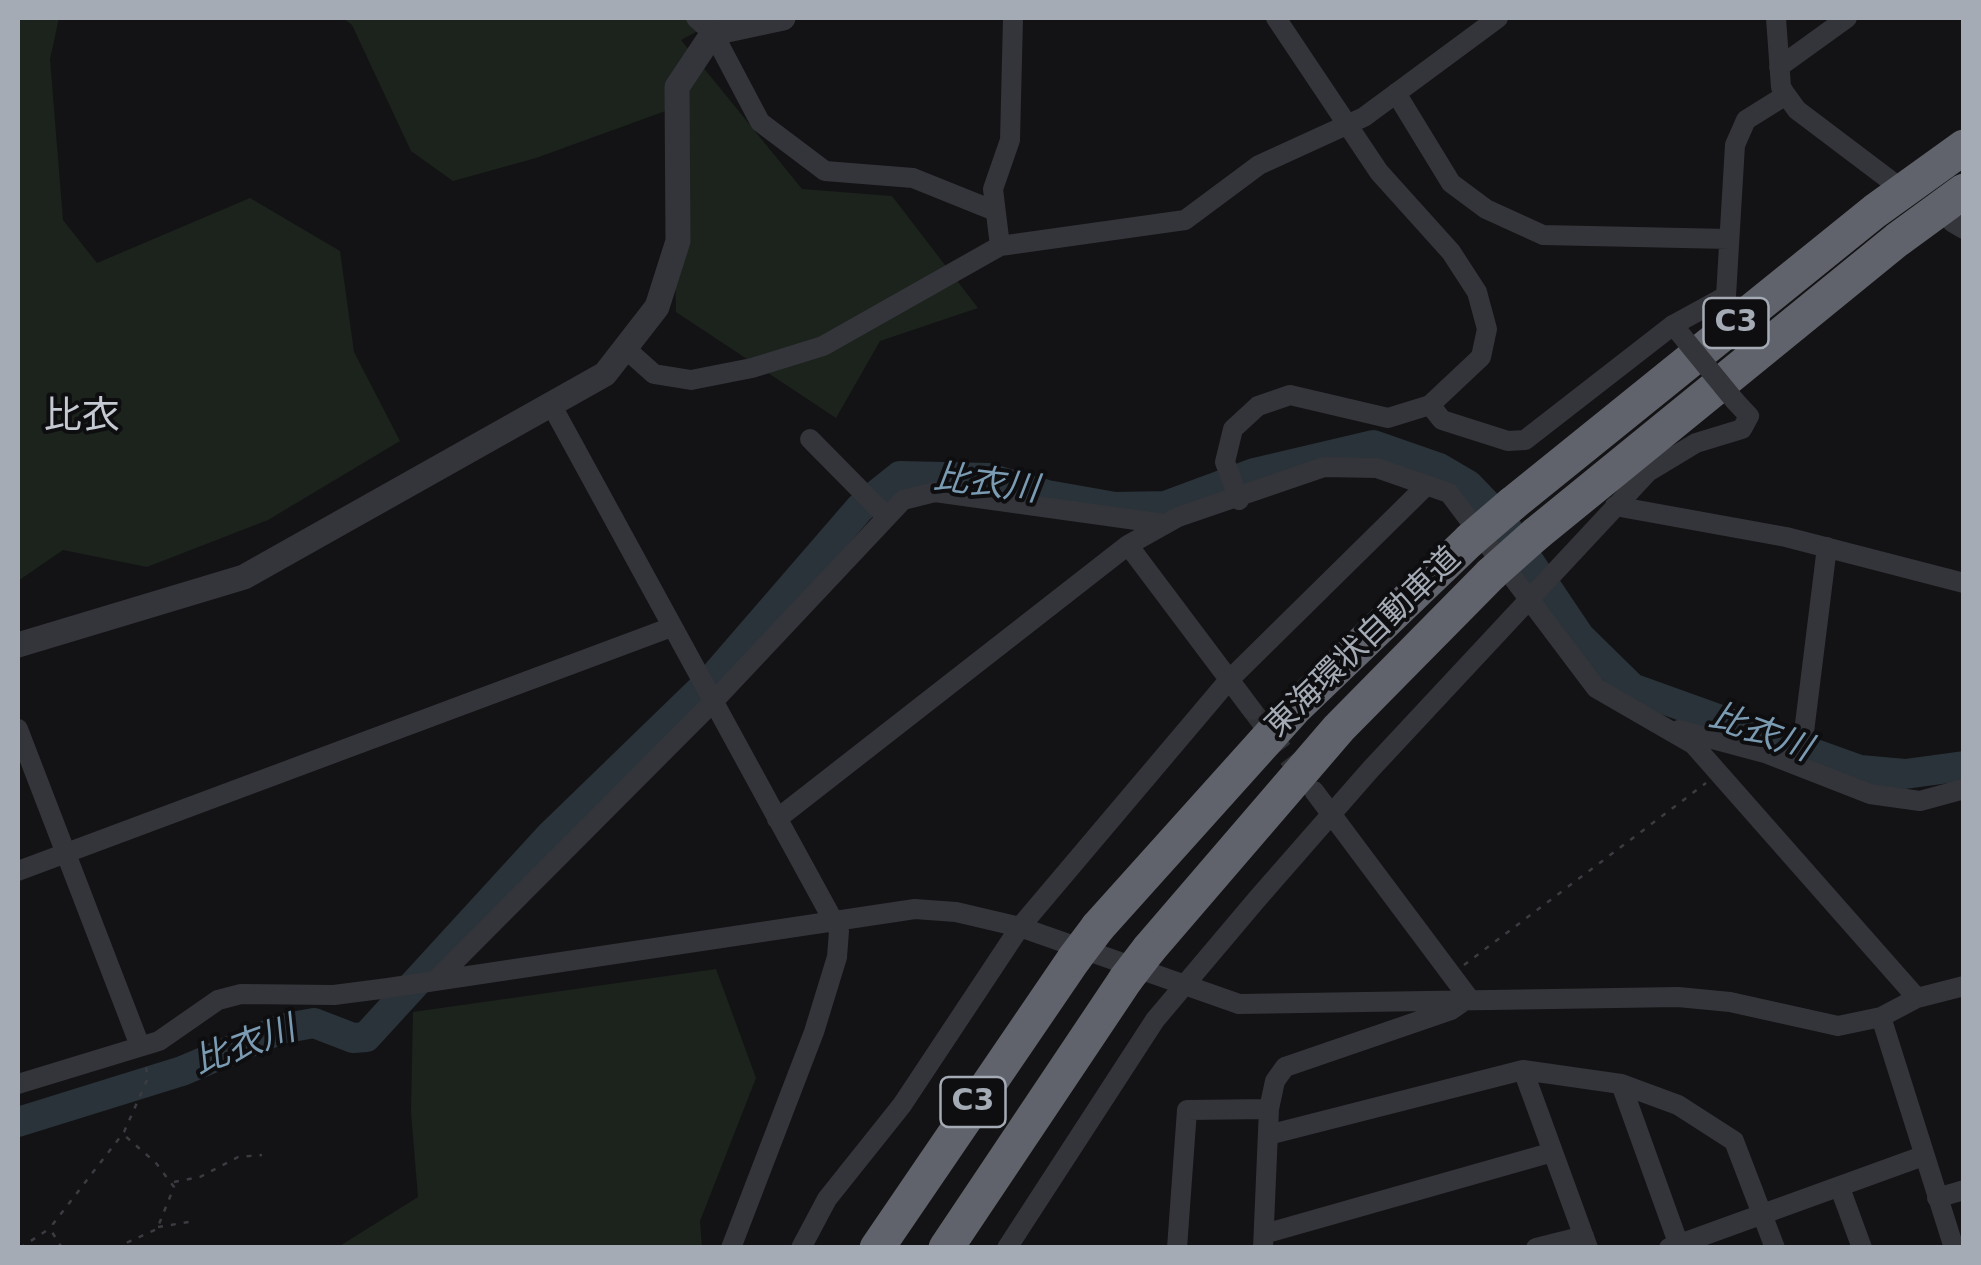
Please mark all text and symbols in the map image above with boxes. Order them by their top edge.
road number: C3 [1704,298,1768,348]
district label: 比衣 [44,395,120,441]
water label: 比衣川 [931,458,1041,512]
street label: 東海環状自動車道 [1259,540,1469,746]
water label: 比衣川 [1703,696,1817,772]
water label: 比衣川 [188,1009,302,1085]
road number: C3 [940,1077,1006,1127]

